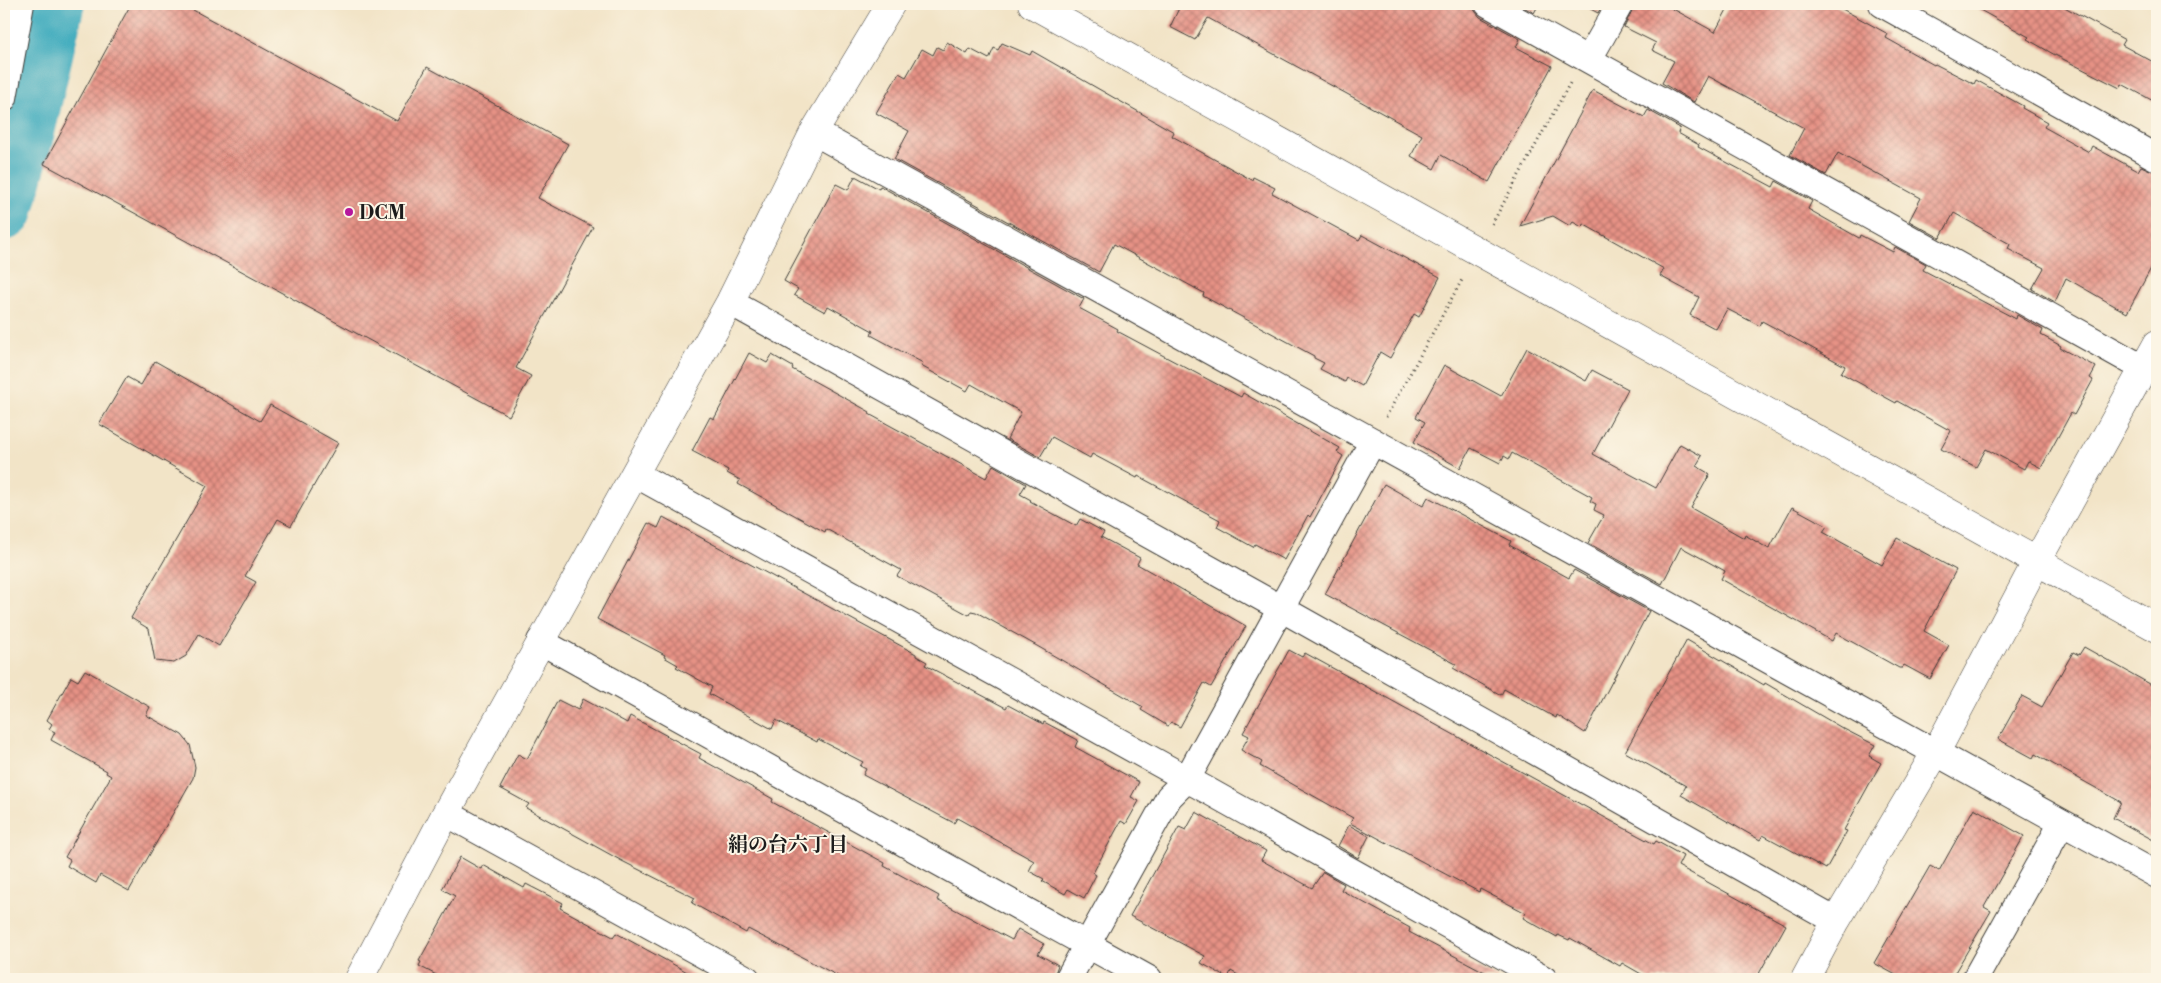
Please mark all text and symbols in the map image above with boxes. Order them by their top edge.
place label: DCM [359,201,406,225]
marker: DCM [343,206,355,218]
district label: 絹の台六丁目 [728,833,848,858]

